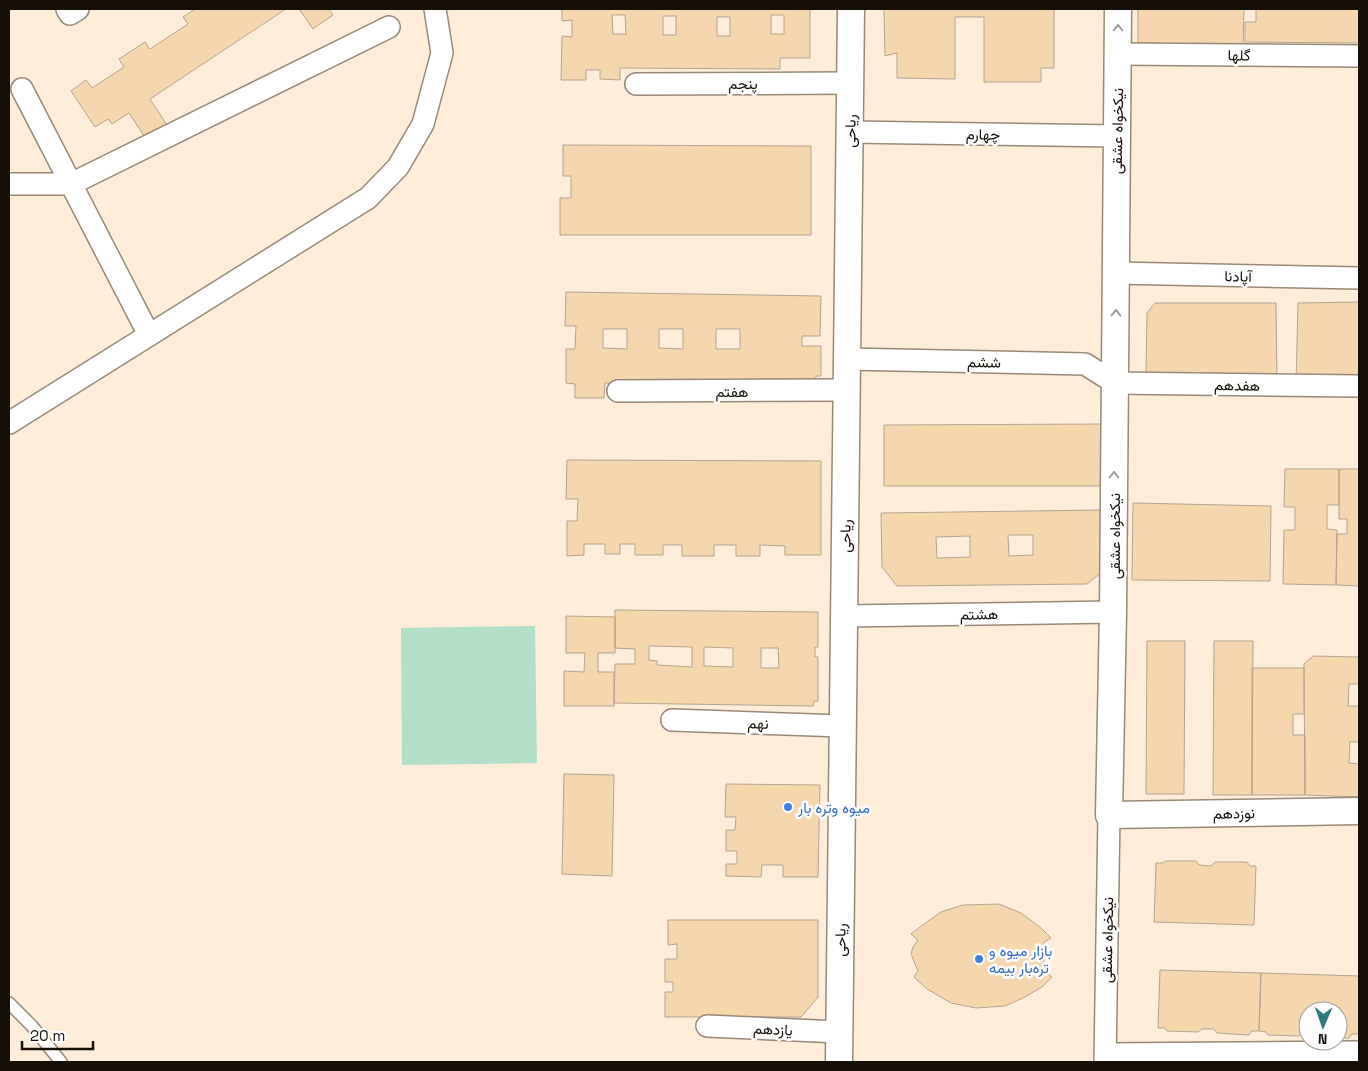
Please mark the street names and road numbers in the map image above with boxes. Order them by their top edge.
street label: گلها [1227,45,1251,65]
street label: پنجم [728,74,758,94]
street label: نیکخواه عشقی [1107,88,1128,174]
street label: ریاحی [840,114,861,148]
street label: چهارم [966,124,1000,145]
street label: آپادنا [1224,266,1253,287]
street label: ششم [967,352,1001,373]
street label: هفدهم [1214,375,1260,396]
street label: هفتم [716,382,748,402]
street label: نیکخواه عشقی [1105,493,1125,579]
street label: ریاحی [835,519,856,553]
street label: هشتم [960,604,998,625]
street label: نهم [747,713,769,734]
street label: نوزدهم [1213,803,1255,824]
street label: نیکخواه عشقی [1097,897,1118,983]
street label: ریاحی [830,923,851,957]
street label: یازدهم [753,1018,793,1041]

